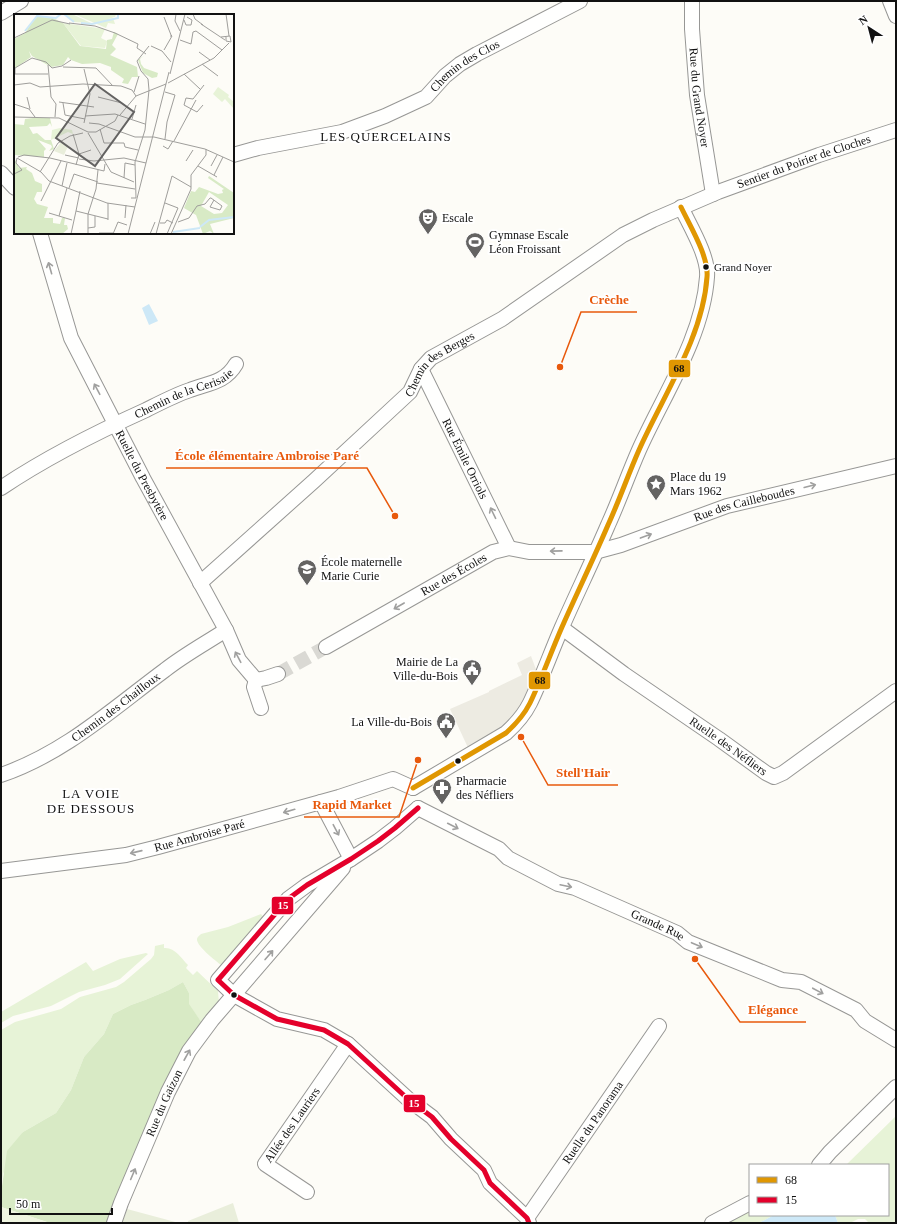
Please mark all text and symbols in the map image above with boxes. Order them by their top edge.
north arrow [849,8,889,48]
text: N [856,13,870,27]
inset map [14,14,234,234]
street label: Chemin des Clos [427,37,502,95]
street label: Rue du Grand Noyer [686,47,712,148]
district label: LES QUERCELAINS [320,129,452,144]
street label: Sentier du Poirier de Cloches [735,132,873,191]
theatre icon: Escale [417,207,439,235]
place label: Escale [442,211,473,225]
place label: Gymnase Escale Léon Froissant [489,228,569,256]
sports icon: Gymnase Escale Léon Froissant [464,231,486,259]
place label: Grand Noyer [714,261,772,273]
one-way arrow [46,262,53,275]
marker: Grand Noyer [701,262,711,272]
callout: Crèche [581,287,637,312]
text: Crèche [589,292,629,307]
street label: Chemin des Berges [402,328,477,400]
line badge: 68 [668,359,691,378]
text: 68 [674,362,685,374]
street label: Chemin de la Cerisaie [132,366,236,421]
one-way arrow [93,383,100,395]
street label: Rue Émile Orriols [439,416,491,502]
street label: Ruelle du Presbytère [113,428,172,523]
callout: École élémentaire Ambroise Paré [166,443,367,468]
text: École élémentaire Ambroise Paré [175,448,359,463]
place label: Place du 19 Mars 1962 [670,470,726,498]
place icon: Place du 19 Mars 1962 [645,473,667,501]
one-way arrow [804,482,817,490]
street label: Rue des Cailleboudes [692,483,796,525]
one-way arrow [489,507,496,519]
one-way arrow [639,531,651,539]
one-way arrow [550,547,563,555]
street label: Rue des Écoles [418,550,489,599]
place label: École maternelle Marie Curie [321,555,402,583]
school or university icon: École maternelle Marie Curie [296,558,318,586]
one-way arrow [393,602,405,610]
one-way arrow [234,651,242,663]
place label: Mairie de La Ville-du-Bois [393,655,459,683]
public building icon: Mairie de La Ville-du-Bois [461,658,483,686]
street label: Chemin des Chailloux [69,669,163,745]
line badge: 68 [528,671,551,690]
text: 68 [535,674,546,686]
public building icon: La Ville-du-Bois [435,711,457,739]
street label: Ruelle des Néfliers [687,714,770,779]
place label: La Ville-du-Bois [351,715,432,729]
unlabelled marker [453,756,463,766]
callout: Stell'Hair [548,760,618,785]
text: Stell'Hair [556,765,610,780]
place label: Pharmacie des Néfliers [456,774,514,802]
pharmacy icon: Pharmacie des Néfliers [431,777,453,805]
district label: LA VOIE DE DESSOUS [47,786,135,816]
callout: Rapid Market [304,792,399,817]
text: Rapid Market [312,797,392,812]
one-way arrow [283,808,296,815]
street label: Rue Ambroise Paré [153,816,246,855]
one-way arrow [446,822,458,830]
one-way arrow [333,824,341,836]
one-way arrow [130,849,143,857]
one-way arrow [560,883,573,891]
line badge: 15 [271,896,294,915]
text: 15 [278,899,289,911]
street label: Grande Rue [629,907,688,943]
one-way arrow [691,942,703,950]
one-way arrow [264,949,273,960]
one-way arrow [812,987,824,995]
unlabelled marker [229,990,239,1000]
callout: Elégance [740,997,806,1022]
text: Elégance [748,1002,798,1017]
one-way arrow [183,1050,191,1062]
street label: Rue du Gaizon [143,1067,185,1139]
street label: Ruelle du Panorama [559,1078,626,1166]
street label: Allée des Lauriers [261,1084,323,1165]
line badge: 15 [403,1094,426,1113]
text: 15 [409,1097,420,1109]
legend [749,1164,889,1216]
one-way arrow [130,1168,137,1180]
text: 68 [785,1173,797,1187]
scale bar [10,1190,112,1216]
text: 15 [785,1193,797,1207]
text: 50 m [16,1197,41,1211]

